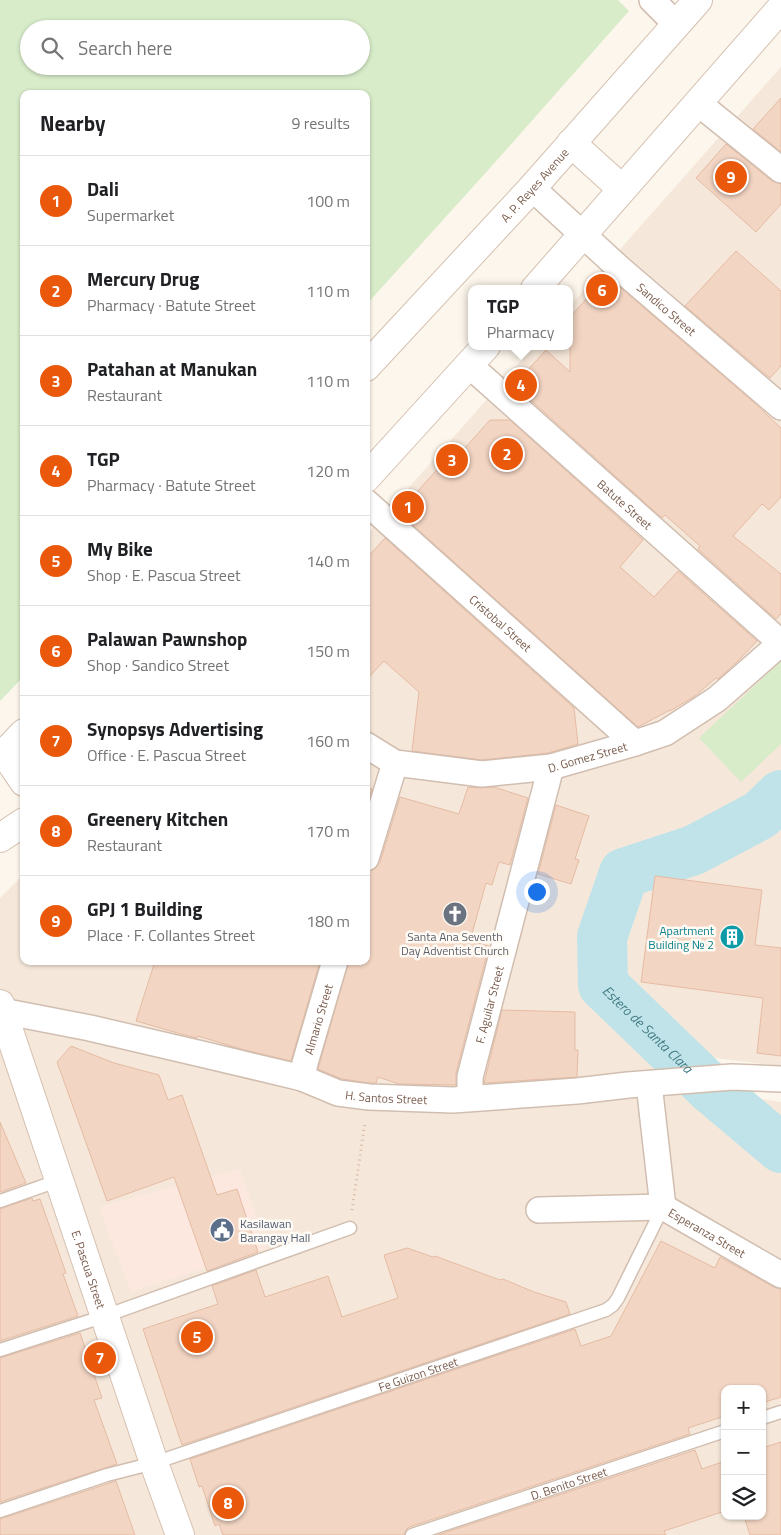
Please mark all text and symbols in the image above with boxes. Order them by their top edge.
search box [20,20,370,75]
text: Search here [78,33,172,62]
icon: search [38,34,66,62]
text: Nearby [40,107,105,139]
text: 9 results [291,111,350,135]
street label: A. P. Reyes Avenue [496,143,573,226]
pin: 9 [715,158,747,196]
text: Dali [87,174,119,203]
text: 1 [52,189,60,213]
text: 100 m [306,189,350,213]
text: Supermarket [87,203,174,227]
text: Mercury Drug [87,264,200,293]
pin: 6 [586,271,618,309]
street label: Sandico Street [633,278,701,340]
text: 2 [52,279,60,303]
text: 110 m [306,279,350,303]
popup [468,285,573,350]
text: TGP [487,291,519,320]
text: Pharmacy · Batute Street [87,293,256,317]
text: Pharmacy [487,320,554,344]
text: Patahan at Manukan [87,354,257,383]
pin: 4 [505,366,537,404]
text: 3 [52,369,60,393]
text: 110 m [306,369,350,393]
text: Restaurant [87,383,162,407]
pin: 2 [491,435,523,473]
pin: 3 [436,441,468,479]
text: TGP [87,444,120,473]
text: 4 [52,459,60,483]
text: 120 m [306,459,350,483]
text: Pharmacy · Batute Street [87,473,256,497]
street label: Batute Street [593,474,657,534]
pin: 1 [392,488,424,526]
text: My Bike [87,534,153,563]
text: 5 [52,549,60,573]
text: 140 m [306,549,350,573]
text: Shop · E. Pascua Street [87,563,241,587]
street label: Cristobal Street [465,590,537,656]
text: Palawan Pawnshop [87,624,247,653]
text: 6 [52,639,60,663]
text: 150 m [306,639,350,663]
text: Shop · Sandico Street [87,653,229,677]
text: Synopsys Advertising [87,714,263,743]
text: 7 [52,729,60,753]
text: 160 m [306,729,350,753]
street label: D. Gomez Street [545,736,630,777]
text: Office · E. Pascua Street [87,743,246,767]
text: Greenery Kitchen [87,804,228,833]
text: 8 [52,819,60,843]
text: 170 m [306,819,350,843]
text: Restaurant [87,833,162,857]
your location [524,879,550,905]
text: GPJ 1 Building [87,894,202,923]
church icon: Santa Ana Seventh Day Adventist Church [442,901,468,927]
text: 9 [52,909,60,933]
text: 180 m [306,909,350,933]
place label: Apartment Building № 2 [648,921,715,954]
text: Place · F. Collantes Street [87,923,255,947]
building icon: Apartment Building № 2 [719,924,745,950]
place label: Santa Ana Seventh Day Adventist Church [401,927,509,960]
street label: F. Aguilar Street [470,963,508,1045]
water label: Estero de Santa Clara [598,980,699,1078]
street label: Almario Street [299,981,337,1057]
street label: H. Santos Street [344,1085,428,1109]
street label: Esperanza Street [665,1203,750,1263]
place label: Kasilawan Barangay Hall [240,1214,310,1247]
public building icon: Kasilawan Barangay Hall [209,1217,235,1243]
street label: E. Pascua Street [67,1228,111,1312]
pin: 5 [181,1318,213,1356]
pin: 7 [84,1339,116,1377]
street label: Fe Guizon Street [375,1351,461,1396]
map controls [721,1385,766,1520]
button: + [721,1385,766,1430]
button: − [721,1430,766,1475]
street label: D. Benito Street [528,1461,610,1505]
button: layers [721,1475,766,1520]
pin: 8 [212,1484,244,1522]

